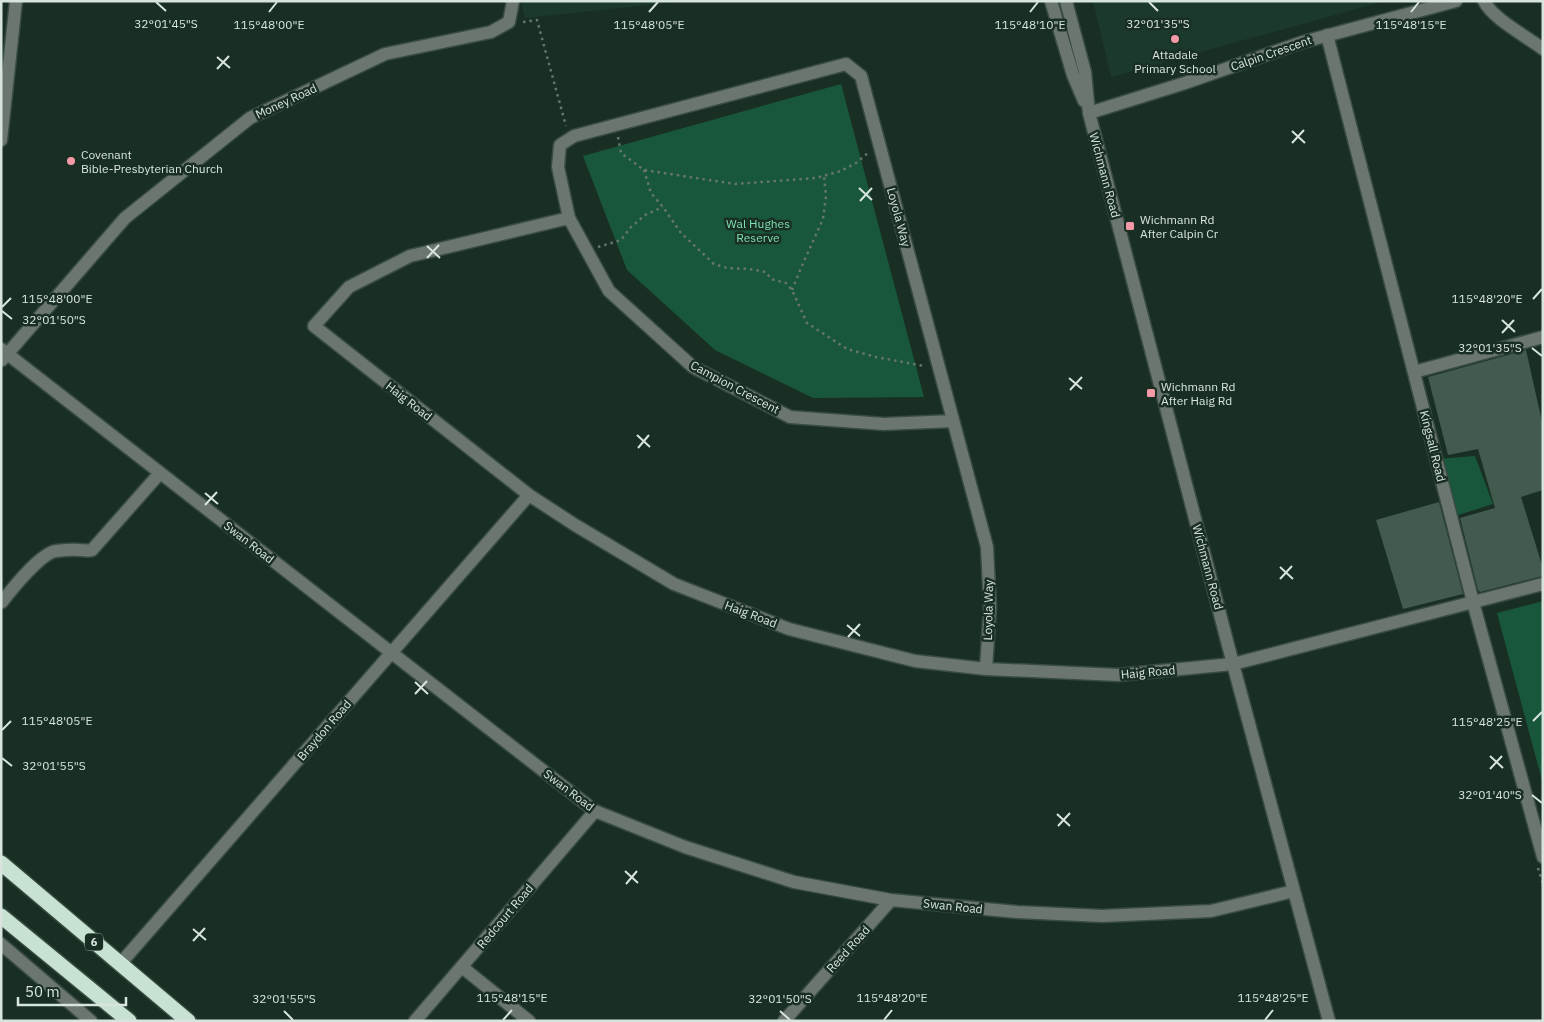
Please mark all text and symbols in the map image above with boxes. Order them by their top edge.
text: 32°01'45"S [134,16,198,31]
text: 32°01'35"S [1126,16,1190,31]
text: 115°48'00"E [234,17,304,32]
text: 115°48'05"E [614,17,684,32]
text: 115°48'10"E [995,17,1065,32]
text: 115°48'15"E [1376,17,1446,32]
street label: Calpin Crescent [1229,32,1313,74]
marker: Attadale Primary School [1169,33,1181,45]
place label: Attadale Primary School [1134,47,1216,76]
street label: Money Road [253,80,319,122]
street label: Wichmann Road [1086,131,1124,219]
place label: Covenant Bible-Presbyterian Church [81,147,223,176]
marker: Covenant Bible-Presbyterian Church [65,155,77,167]
street label: Loyola Way [884,186,914,248]
place label: Wichmann Rd After Calpin Cr [1140,212,1219,241]
park label: Wal Hughes Reserve [726,216,790,245]
marker: Wichmann Rd After Calpin Cr [1124,220,1136,232]
text: 115°48'00"E [22,291,92,306]
text: 115°48'20"E [1452,291,1522,306]
text: 32°01'50"S [22,312,86,327]
text: 32°01'35"S [1458,340,1522,355]
street label: Campion Crescent [688,357,782,417]
street label: Haig Road [383,378,435,424]
place label: Wichmann Rd After Haig Rd [1161,379,1235,408]
marker: Wichmann Rd After Haig Rd [1145,387,1157,399]
street label: Kingsall Road [1417,409,1449,483]
street label: Swan Road [221,518,277,566]
street label: Wichmann Road [1189,523,1227,611]
street label: Loyola Way [980,580,996,640]
street label: Haig Road [723,597,779,631]
street label: Haig Road [1120,662,1176,682]
street label: Braydon Road [294,697,354,763]
text: 115°48'05"E [22,713,92,728]
text: 115°48'25"E [1452,714,1522,729]
text: 32°01'55"S [22,758,86,773]
street label: Swan Road [541,766,597,814]
text: 32°01'40"S [1458,787,1522,802]
street label: Redcourt Road [474,881,536,951]
street label: Swan Road [923,895,983,917]
street label: Reed Road [823,922,873,976]
road number: 6 [85,934,103,950]
scale bar [18,974,125,1006]
text: 50 m [25,982,60,1001]
text: 115°48'15"E [477,990,547,1005]
text: 115°48'20"E [857,990,927,1005]
text: 115°48'25"E [1238,990,1308,1005]
text: 32°01'55"S [252,991,316,1006]
text: 32°01'50"S [748,991,812,1006]

